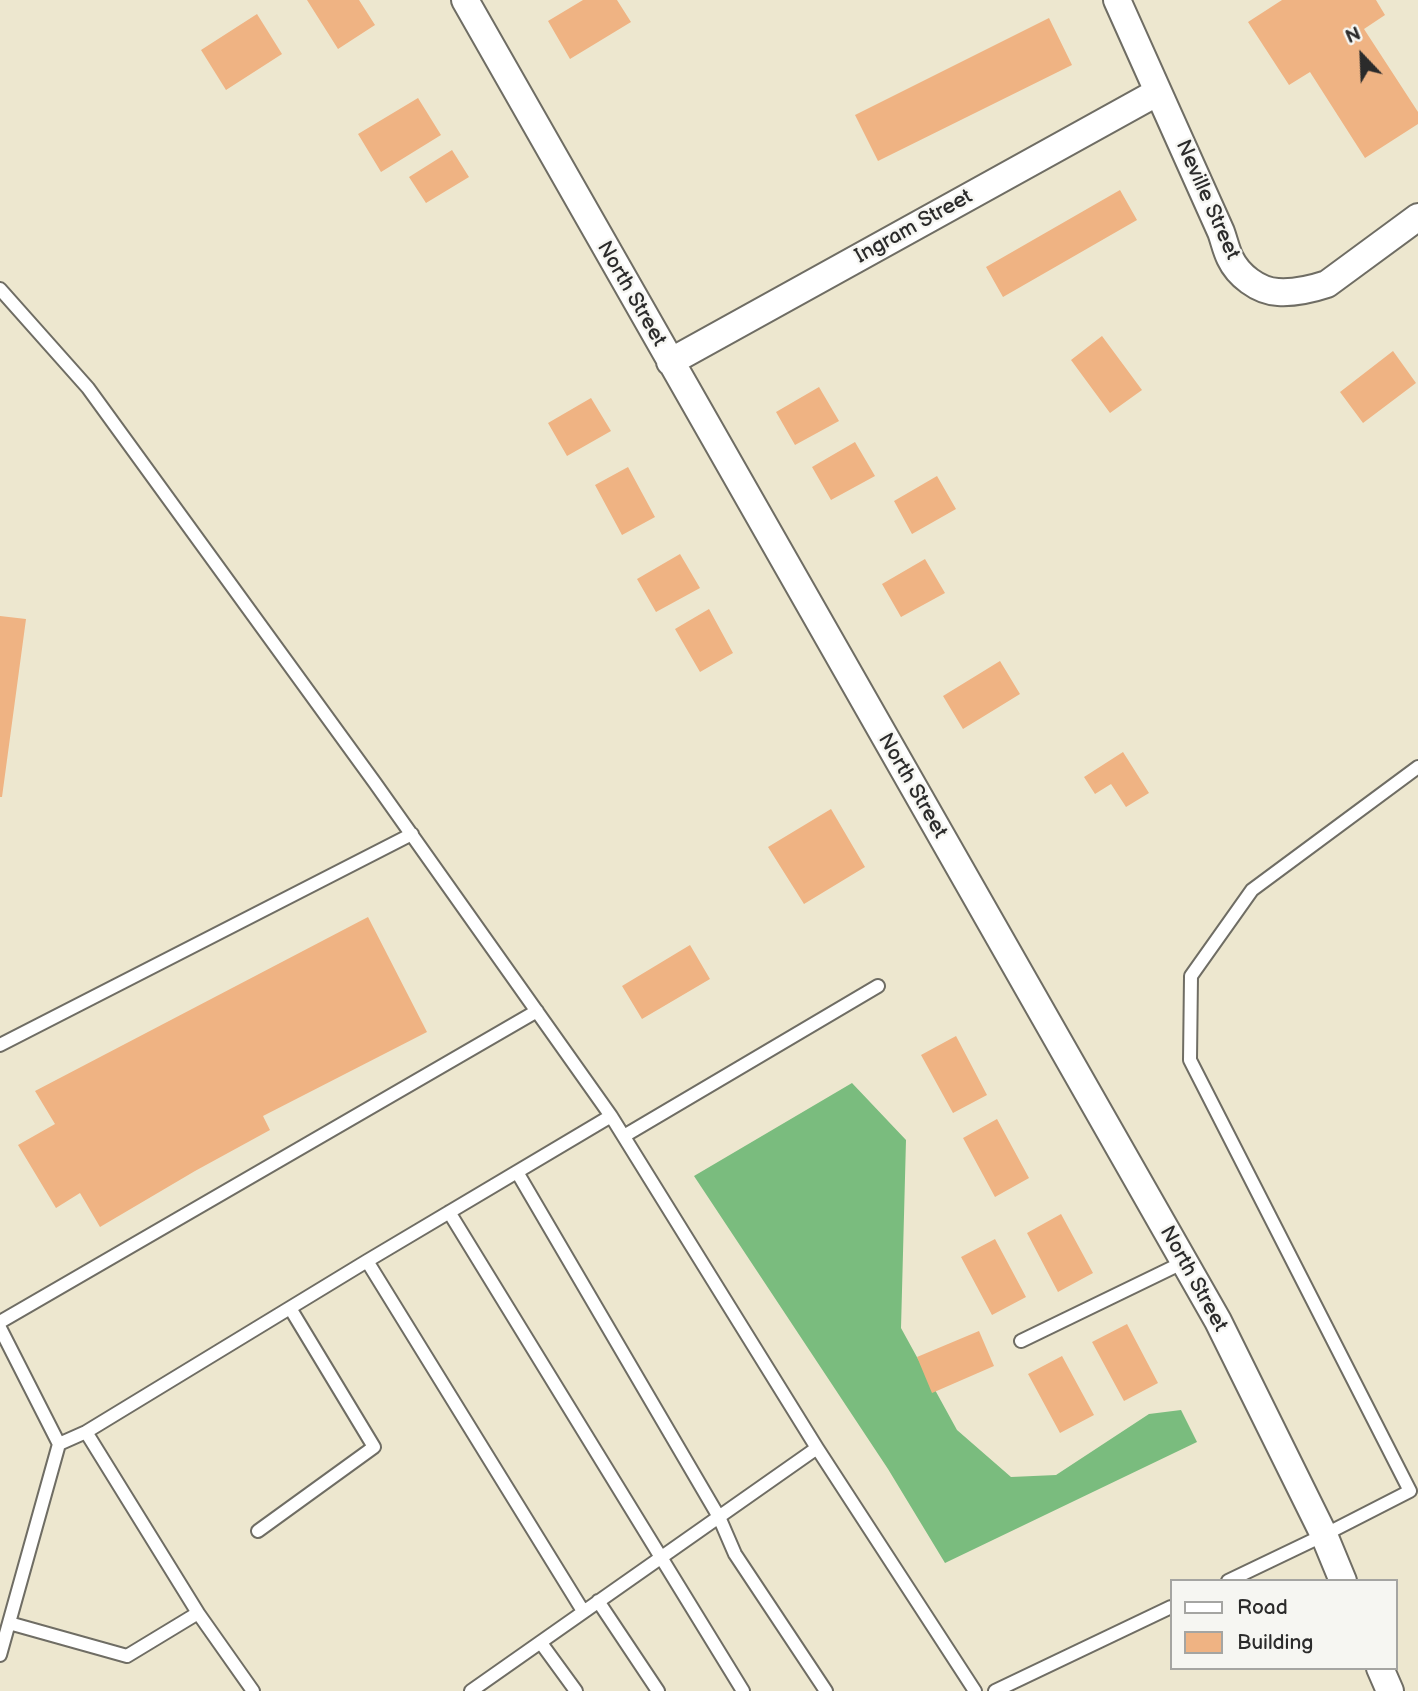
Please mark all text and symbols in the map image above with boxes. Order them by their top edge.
north arrow [1327,21,1397,91]
text: N [1343,23,1365,50]
street label: Neville Street [1169,136,1245,264]
street label: Ingram Street [851,184,977,270]
street label: North Street [591,237,671,351]
street label: North Street [872,729,952,843]
street label: North Street [1154,1222,1232,1336]
legend [1170,1579,1397,1670]
text: Road [1237,1595,1288,1620]
text: Building [1237,1630,1313,1655]

